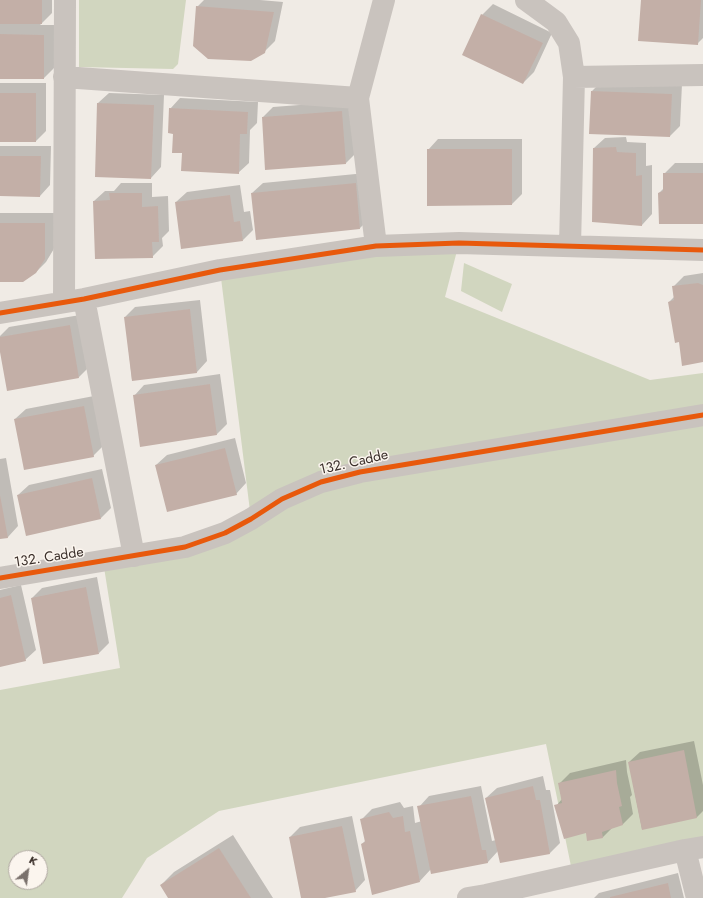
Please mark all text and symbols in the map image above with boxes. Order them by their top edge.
street label: 132. Cadde [318,447,390,479]
street label: 132. Cadde [13,544,85,572]
north arrow [8,850,48,890]
text: K [26,852,41,869]

